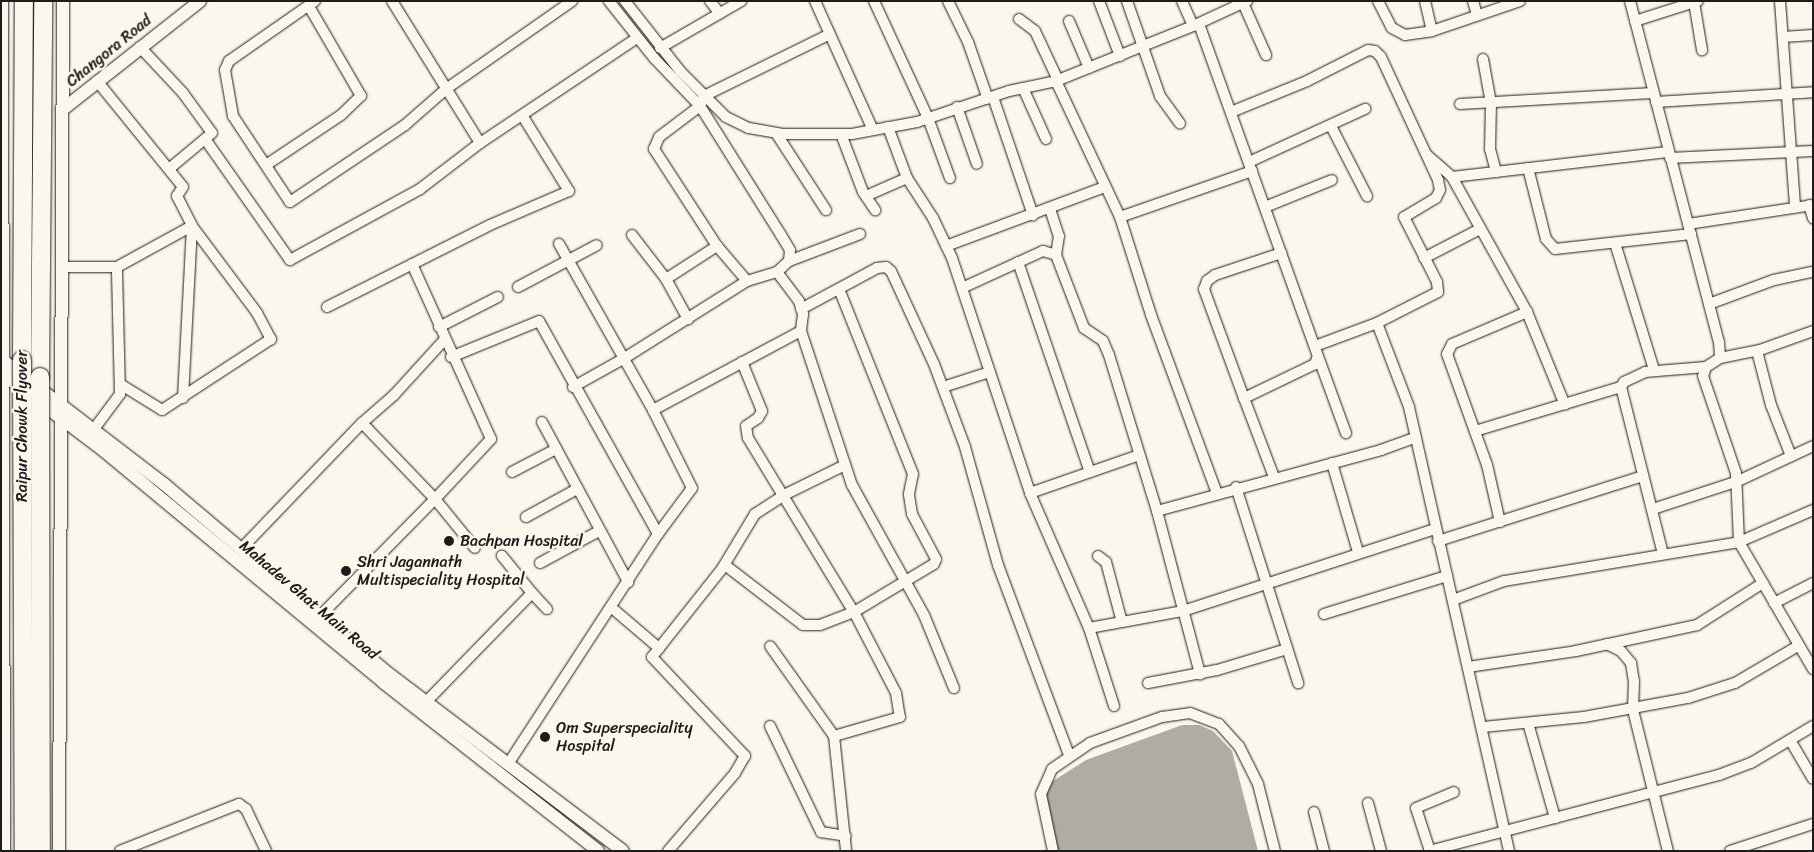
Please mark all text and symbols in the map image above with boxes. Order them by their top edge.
street label: Changora Road [62,11,156,91]
street label: Raipur Chowk Flyover [12,350,32,502]
place label: Bachpan Hospital [460,531,582,551]
marker: Bachpan Hospital [442,534,456,548]
street label: Mahadev Ghat Main Road [236,536,382,664]
place label: Shri Jagannath Multispeciality Hospital [357,552,525,590]
marker: Shri Jagannath Multispeciality Hospital [339,564,353,578]
place label: Om Superspeciality Hospital [556,718,692,756]
marker: Om Superspeciality Hospital [538,730,552,744]

